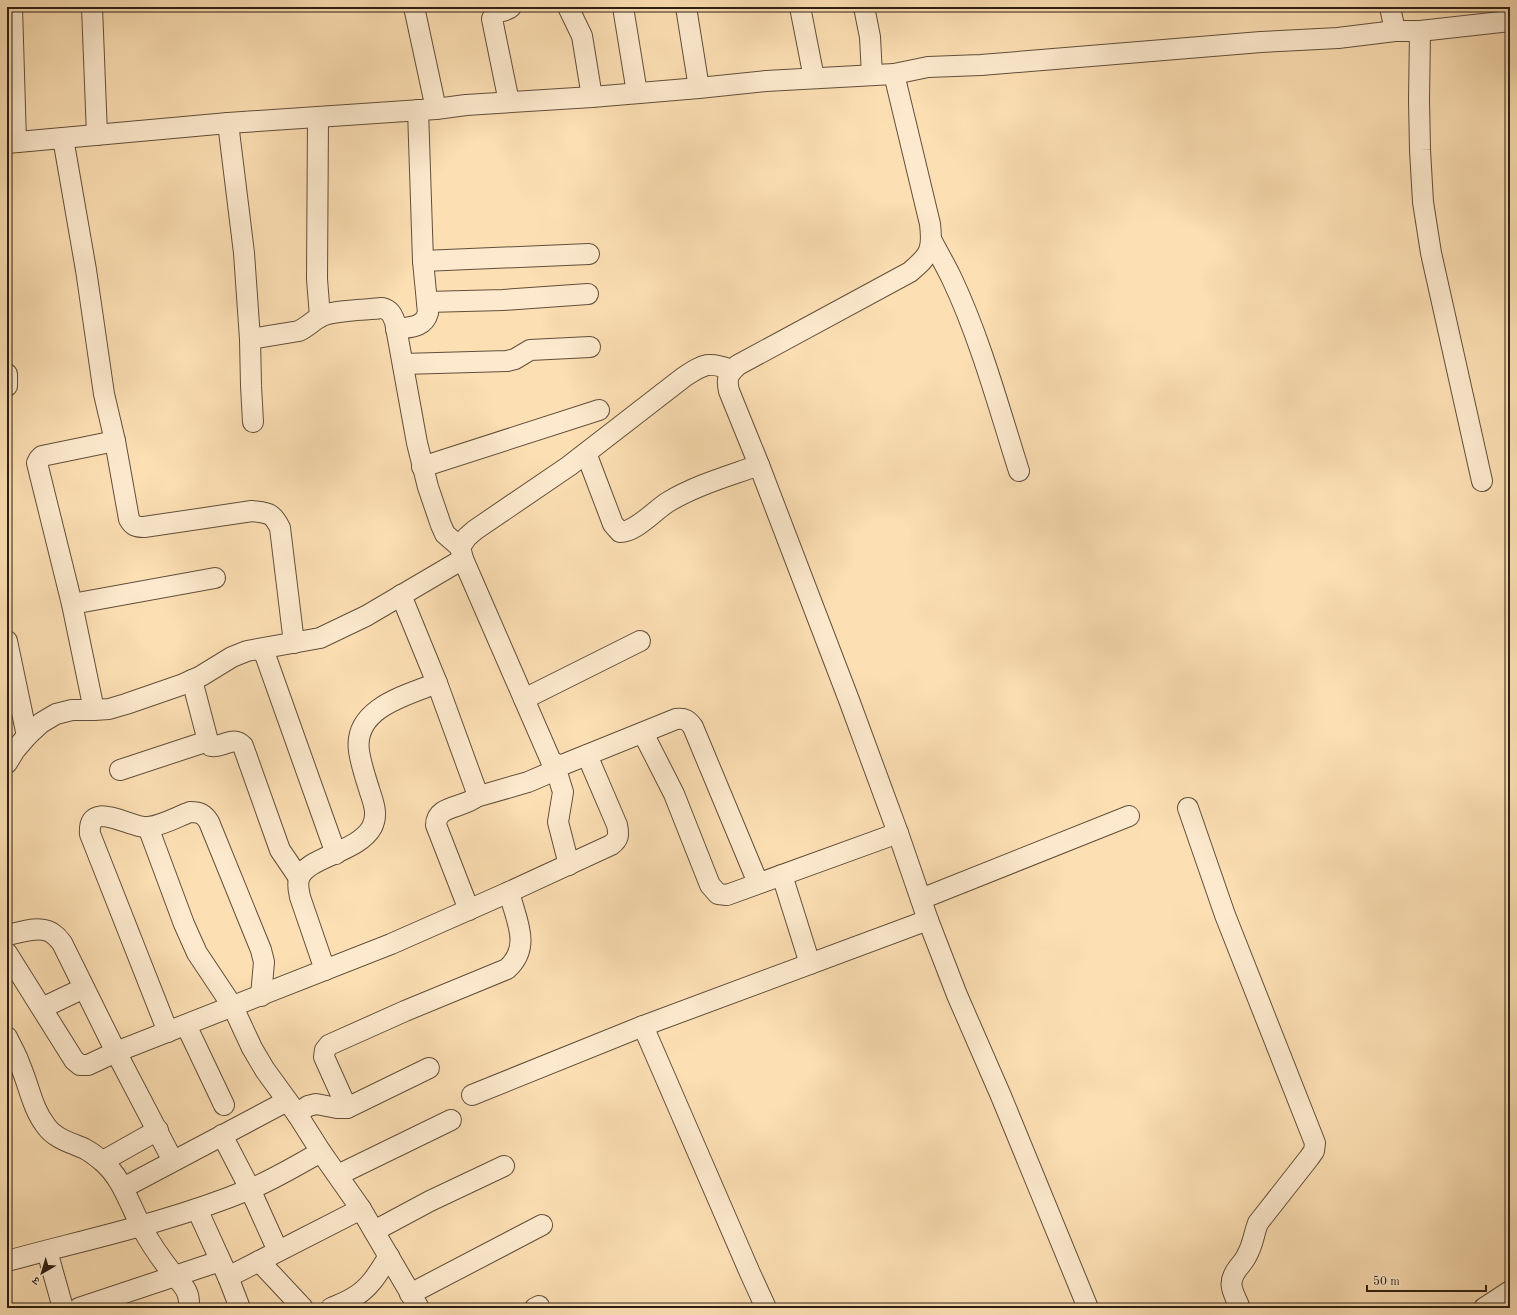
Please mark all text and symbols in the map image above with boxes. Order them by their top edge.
north arrow [22,1253,62,1293]
scale bar [1367,1267,1486,1293]
text: उ [30,1273,43,1286]
text: 50 m [1373,1275,1400,1288]

